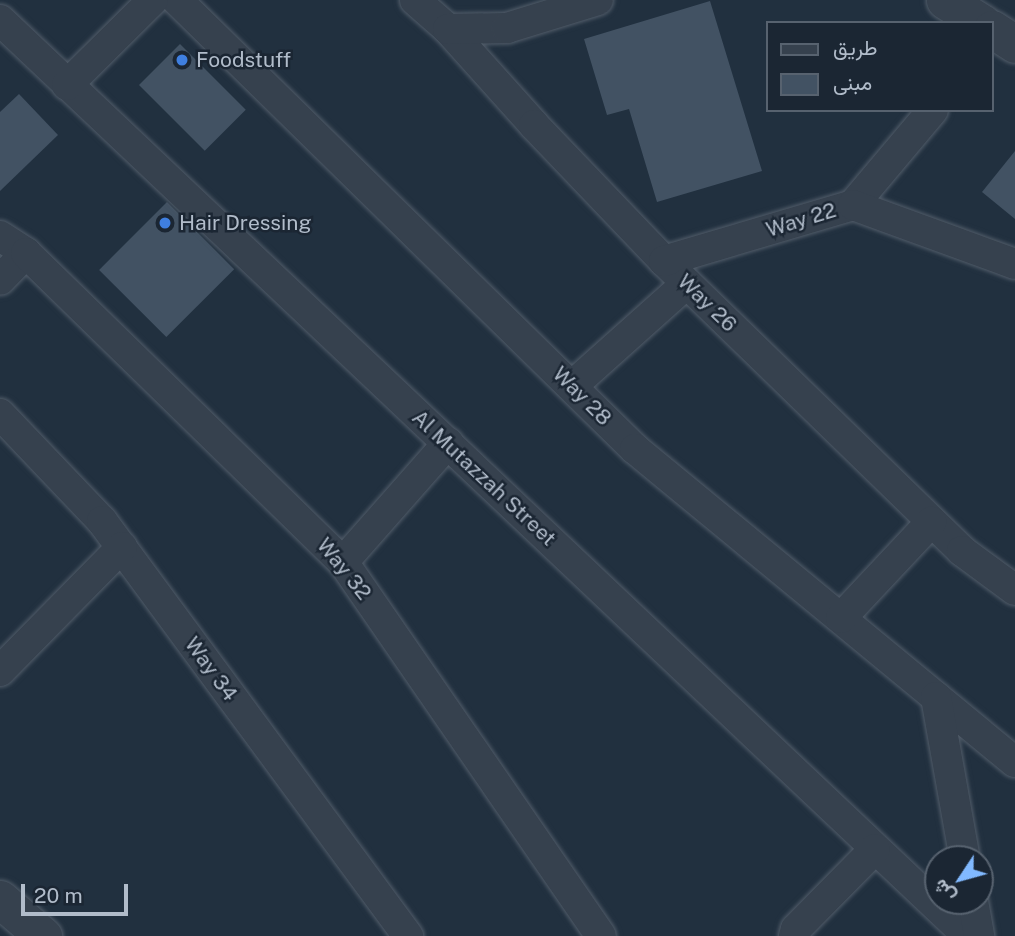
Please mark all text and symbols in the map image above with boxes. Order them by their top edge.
legend [766,21,994,112]
text: طريق [833,35,878,60]
place label: Foodstuff [196,47,291,73]
marker: Foodstuff [174,52,190,68]
text: مبنى [833,70,872,95]
street label: Way 22 [763,197,839,243]
place label: Hair Dressing [179,210,311,236]
marker: Hair Dressing [157,215,173,231]
street label: Way 26 [672,269,742,337]
street label: Way 28 [547,361,617,431]
street label: Al Mutazzah Street [407,405,561,551]
street label: Way 32 [311,533,377,605]
street label: Way 34 [179,632,243,706]
north arrow [924,845,994,915]
scale bar [24,870,131,914]
text: ش [928,875,959,907]
text: 20 m [34,883,83,908]

